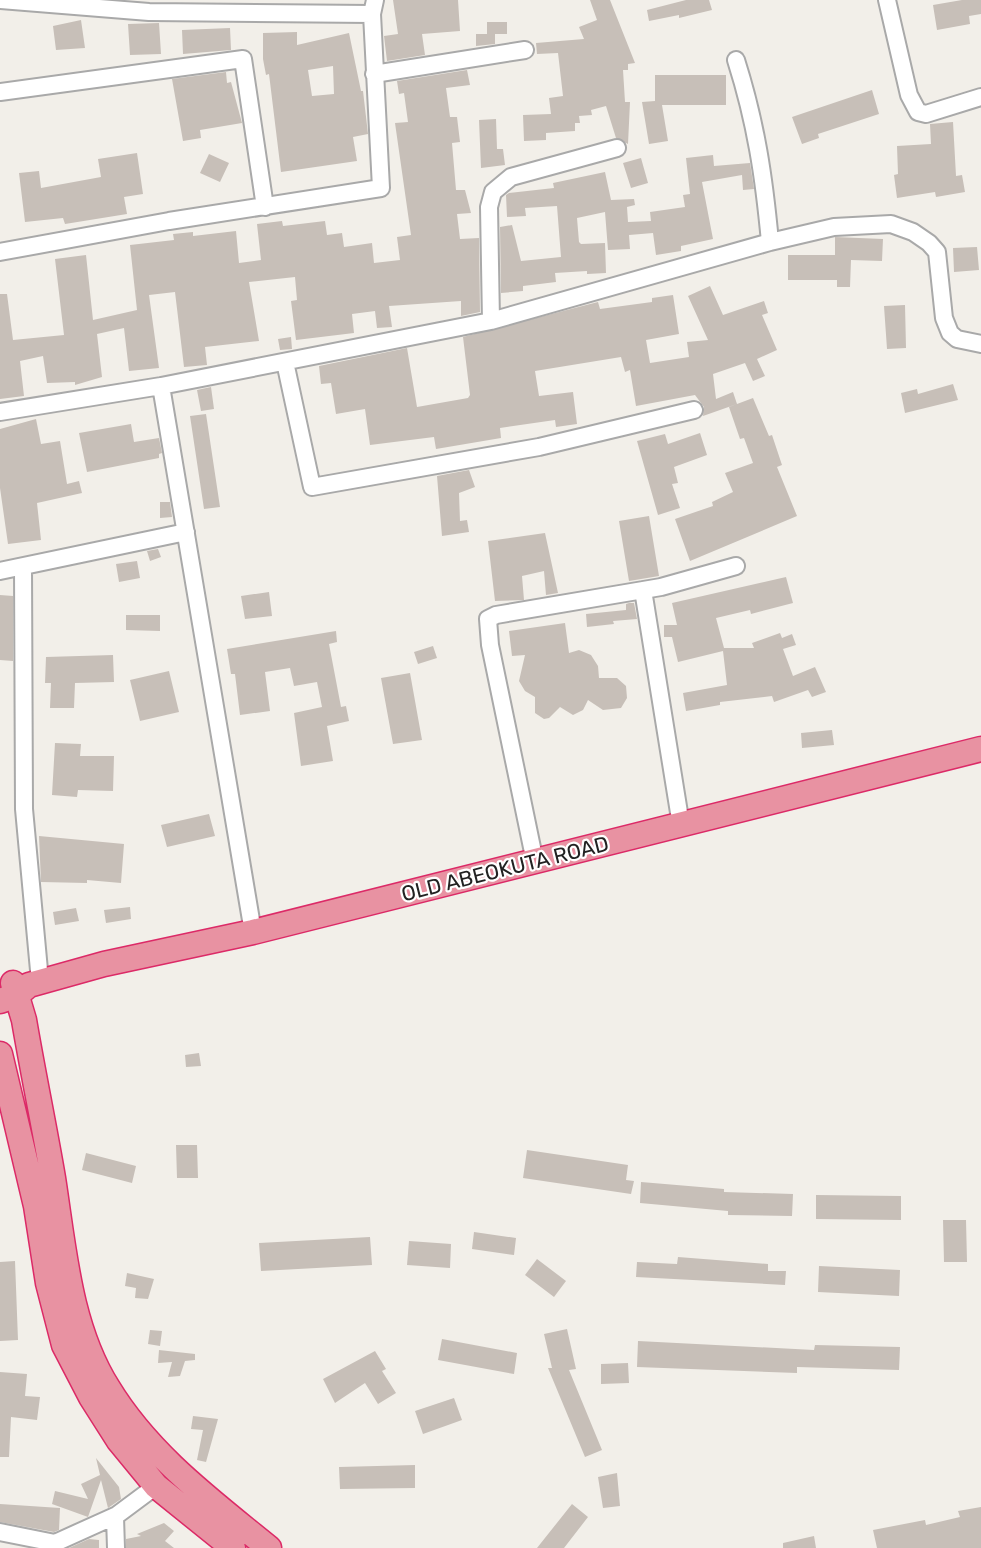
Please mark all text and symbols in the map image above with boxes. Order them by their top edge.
street label: OLD ABEOKUTA ROAD [399,831,611,906]

